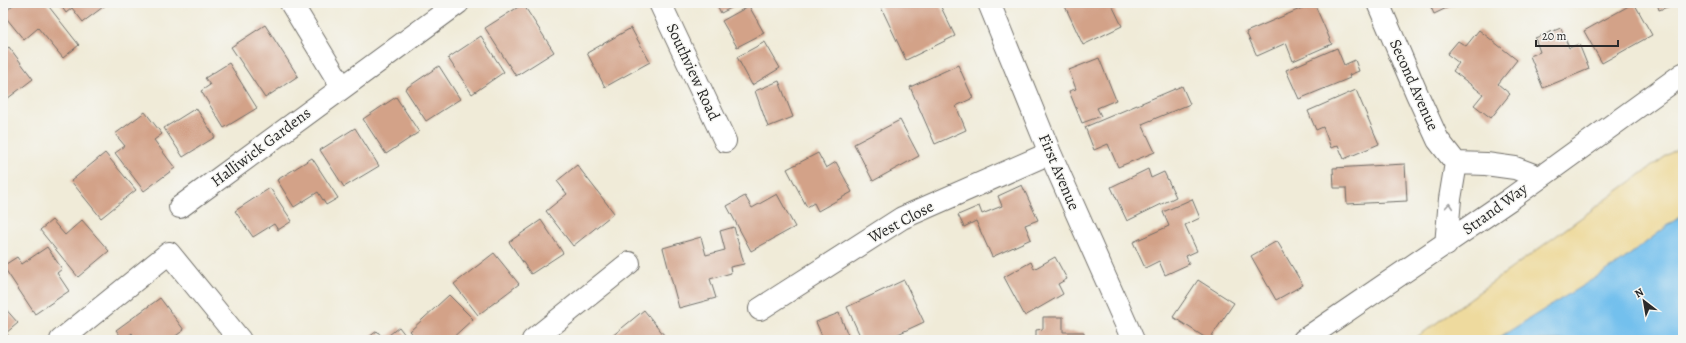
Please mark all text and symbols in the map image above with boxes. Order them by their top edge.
street label: Southview Road [661,20,725,125]
scale bar [1536,22,1618,48]
text: 20 m [1542,28,1566,44]
street label: Second Avenue [1384,36,1444,134]
street label: Halliwick Gardens [206,102,316,192]
street label: First Avenue [1033,130,1085,214]
street label: Strand Way [1458,177,1533,240]
street label: West Close [863,196,938,249]
one-way arrow [1445,203,1454,209]
north arrow [1624,281,1664,321]
text: N [1632,284,1646,301]

